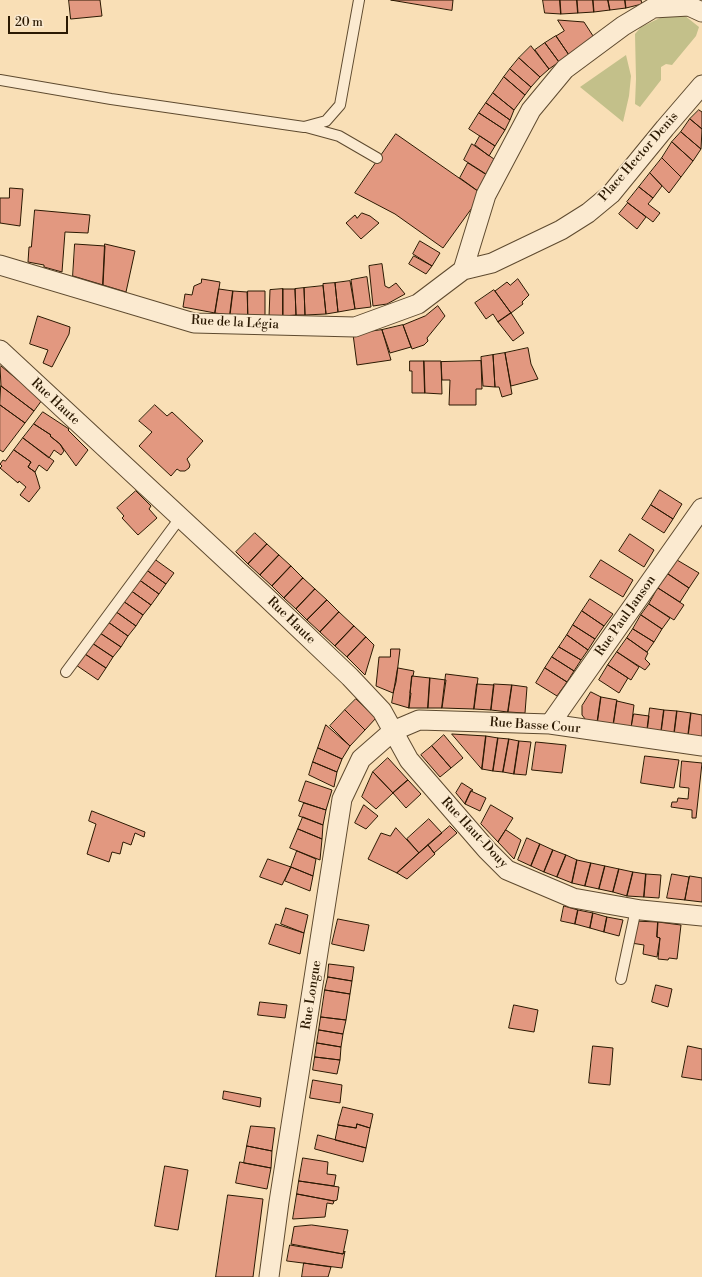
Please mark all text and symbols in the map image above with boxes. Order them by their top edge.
scale bar [10,8,70,34]
text: 20 m [15,15,43,30]
street label: Place Hector Denis [596,109,682,205]
street label: Rue de la Légia [191,313,279,333]
street label: Rue Haute [27,375,83,429]
street label: Rue Paul Janson [592,573,660,659]
street label: Rue Haute [264,594,318,648]
street label: Rue Basse Cour [489,715,581,737]
street label: Rue Haut-Douy [437,794,511,872]
street label: Rue Longue [299,959,325,1031]

